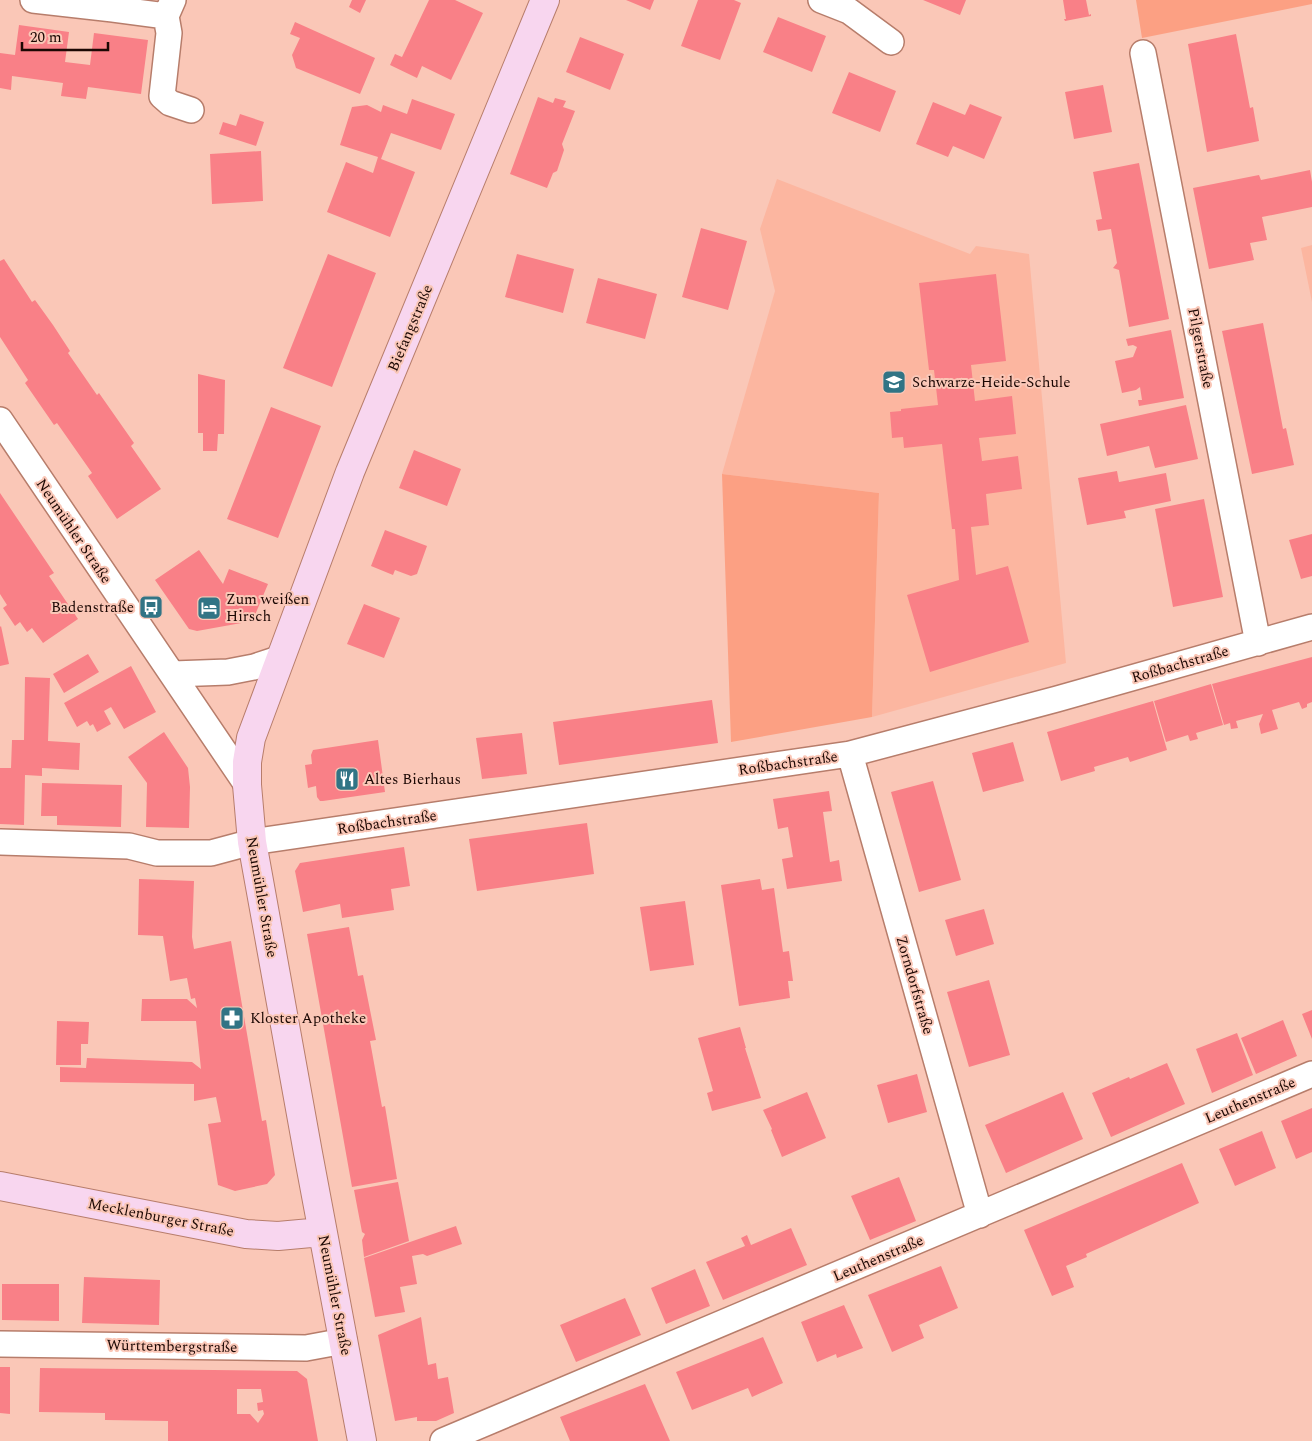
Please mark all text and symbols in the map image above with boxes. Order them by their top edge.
scale bar [22,20,109,52]
text: 20 m [30,26,62,49]
street label: Biefangstraße [382,281,439,375]
street label: Pilgerstraße [1181,306,1220,390]
school or university icon: Schwarze-Heide-Schule [881,369,907,395]
place label: Schwarze-Heide-Schule [912,371,1071,394]
street label: Neumühler Straße [30,474,117,588]
place label: Zum weißen Hirsch [226,588,309,628]
bus stop icon: Badenstraße [138,594,164,620]
hotel icon: Zum weißen Hirsch [196,595,222,621]
place label: Badenstraße [51,596,134,619]
street label: Roßbachstraße [1129,640,1231,689]
street label: Roßbachstraße [737,745,839,782]
restaurant icon: Altes Bierhaus [334,766,360,792]
place label: Altes Bierhaus [364,768,461,791]
street label: Roßbachstraße [336,804,438,841]
street label: Neumühler Straße [240,835,283,959]
street label: Zorndorfstraße [889,933,940,1037]
pharmacy icon: Kloster Apotheke [219,1005,245,1031]
place label: Kloster Apotheke [250,1007,366,1030]
street label: Leuthenstraße [1201,1071,1299,1130]
street label: Mecklenburger Straße [86,1192,236,1243]
street label: Leuthenstraße [829,1229,927,1288]
street label: Neumühler Straße [312,1233,357,1357]
street label: Württembergstraße [106,1334,238,1359]

